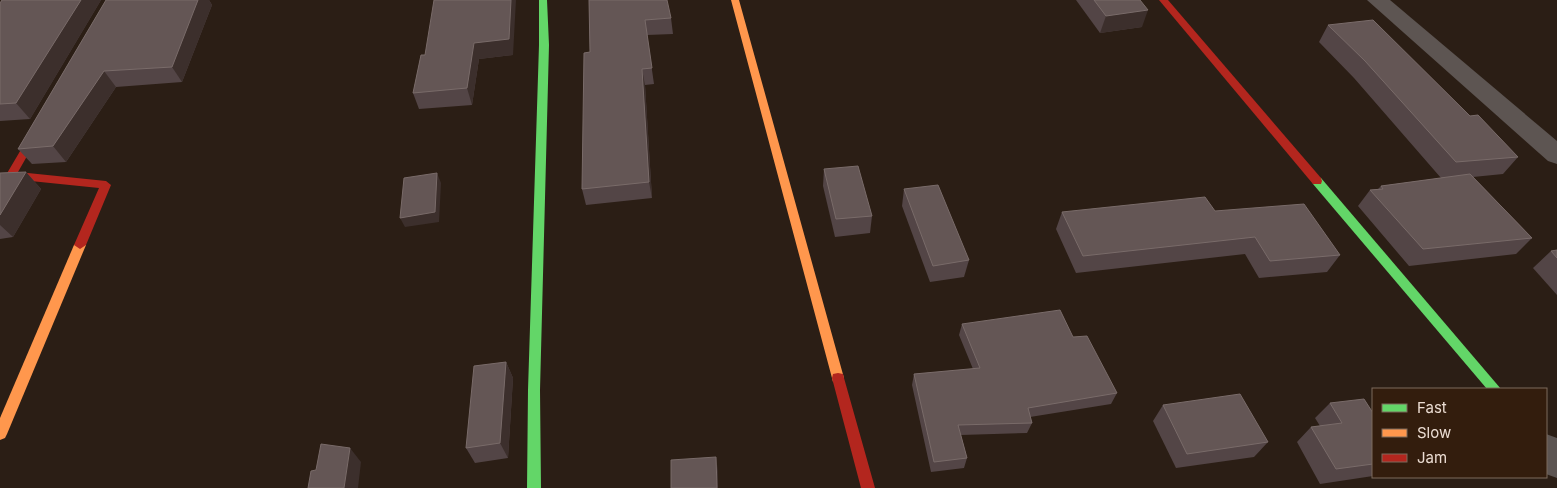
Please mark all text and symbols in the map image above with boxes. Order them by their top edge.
legend [1372,388,1547,478]
text: Fast [1417,398,1447,417]
text: Slow [1417,423,1451,442]
text: Jam [1417,448,1447,467]

